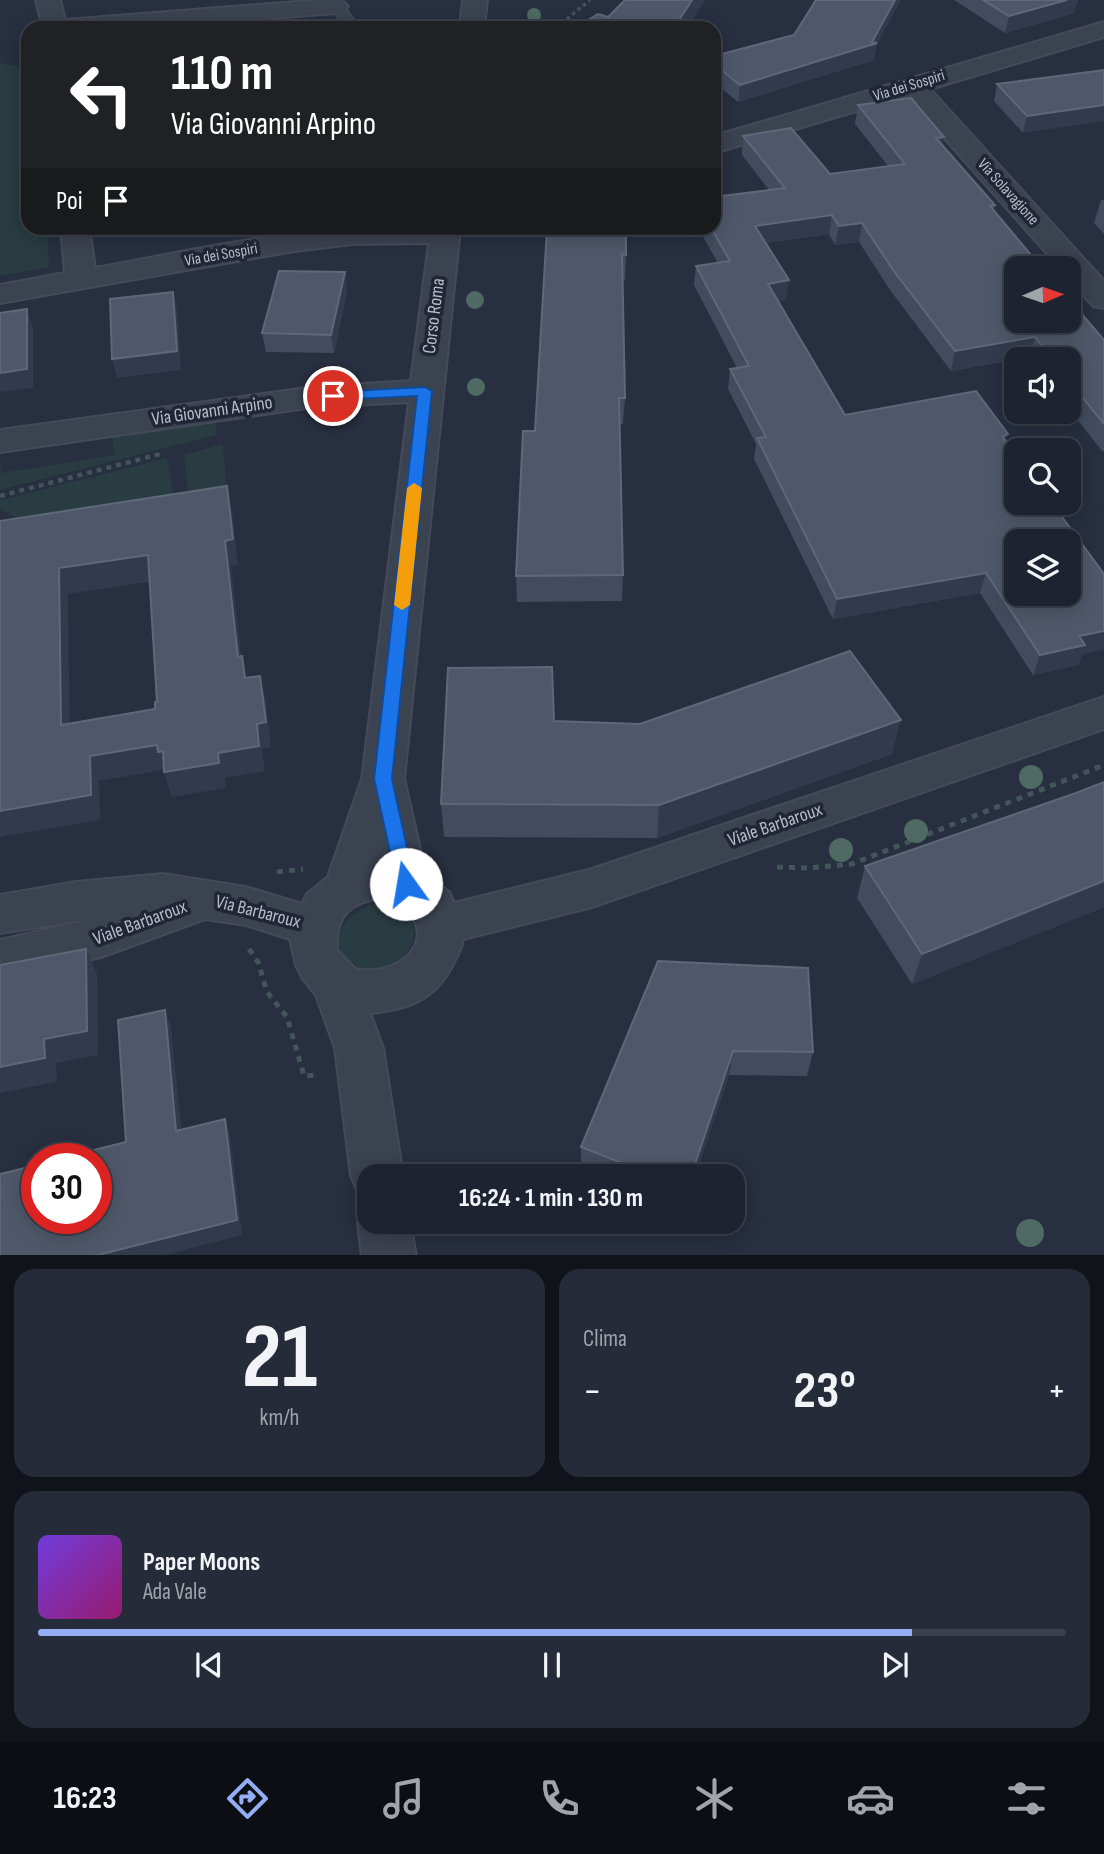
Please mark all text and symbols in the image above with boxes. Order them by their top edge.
text: 110 m [171,45,273,104]
icon: left [56,49,147,140]
street label: Via dei Sospiri [871,66,947,106]
text: Via Giovanni Arpino [171,105,376,144]
street label: Via Solavagione [973,155,1043,229]
icon: arrive [97,182,135,220]
text: Poi [56,186,83,217]
street label: Via dei Sospiri [183,239,259,271]
north arrow [1004,256,1082,332]
map controls [1004,256,1081,606]
street label: Corso Roma [418,277,450,355]
button: sound [1004,347,1081,424]
pin [303,366,363,426]
icon: arrive [314,377,352,415]
street label: Via Giovanni Arpino [150,391,274,431]
button: search [1004,438,1081,515]
button: layers [1004,529,1081,606]
street label: Viale Barbaroux [725,798,825,852]
position arrow [369,847,443,921]
street label: Via Barbaroux [213,890,303,934]
street label: Viale Barbaroux [90,895,190,951]
speed limit sign: 30 [21,1143,112,1234]
text: 16:24 · 1 min · 130 m [459,1183,643,1214]
text: 21 [242,1304,317,1413]
text: Clima [583,1325,627,1353]
text: 23° [793,1360,856,1423]
text: − [583,1369,602,1414]
text: + [1047,1369,1066,1414]
text: km/h [260,1404,299,1432]
text: Paper Moons [143,1547,260,1578]
text: Ada Vale [143,1578,207,1606]
icon: previous [190,1646,228,1684]
icon: pause [533,1646,571,1684]
icon: next [876,1646,914,1684]
icon: directions [223,1774,272,1823]
icon: music [379,1774,428,1823]
icon: phone [535,1774,584,1823]
icon: climate [690,1774,739,1823]
icon: car [846,1774,895,1823]
icon: filters [1002,1774,1051,1823]
text: 16:23 [53,1779,117,1818]

